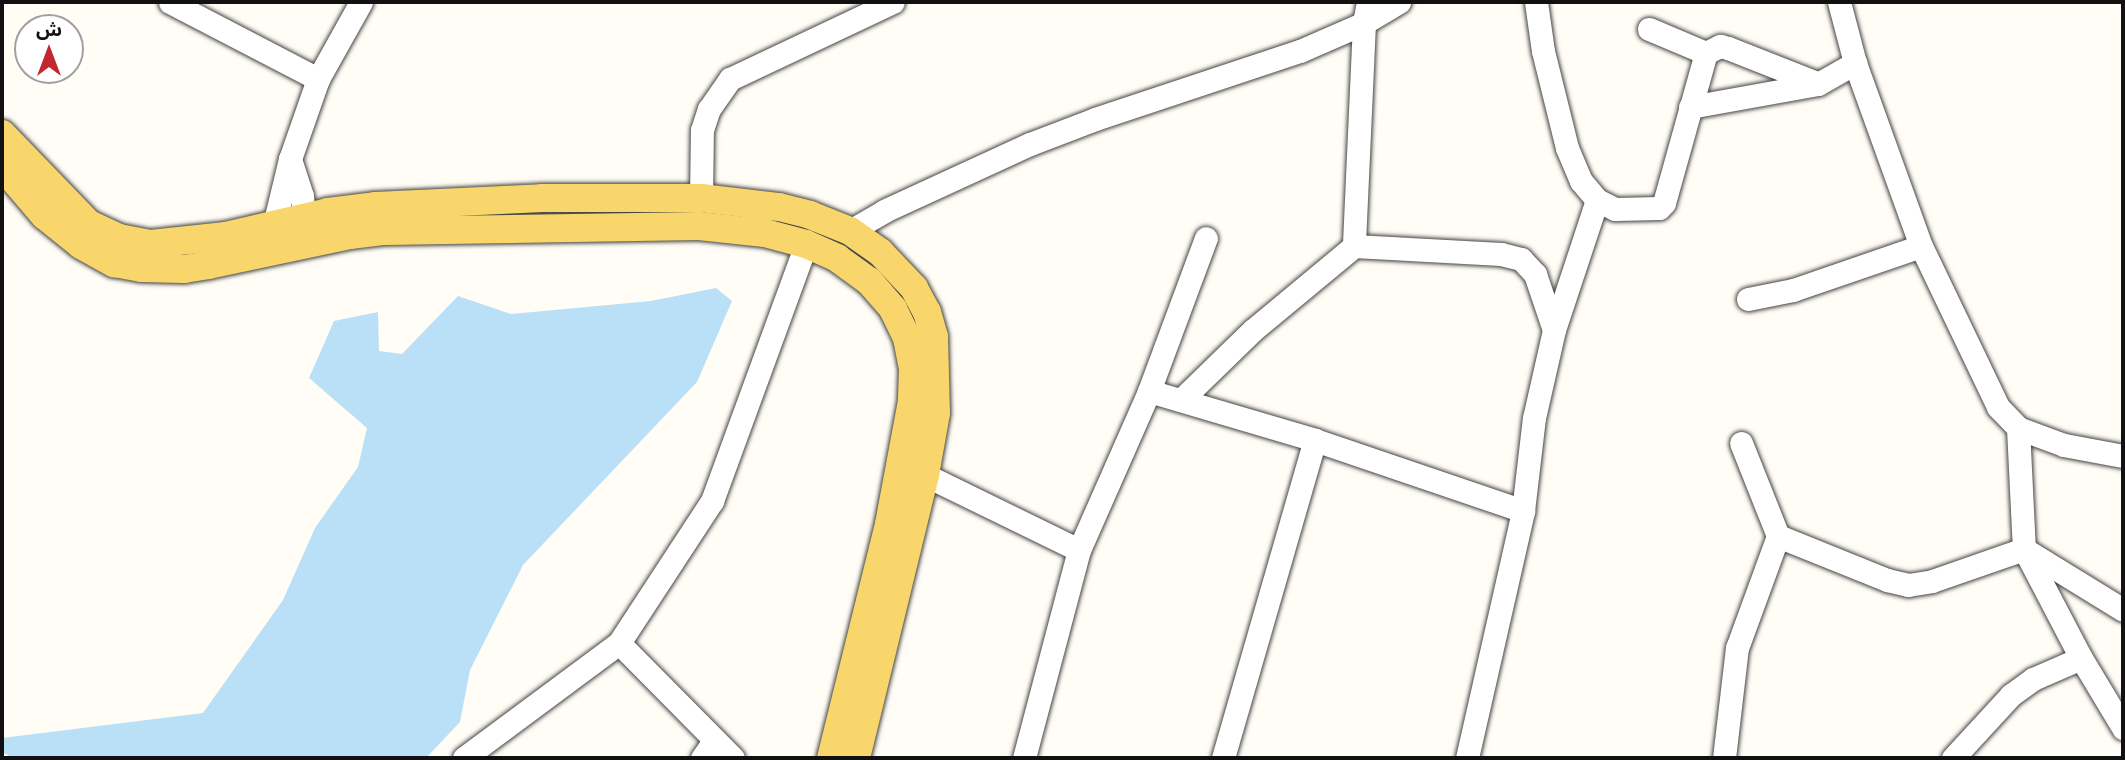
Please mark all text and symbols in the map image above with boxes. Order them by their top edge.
north arrow [14,14,84,84]
text: ش [36,19,62,40]

